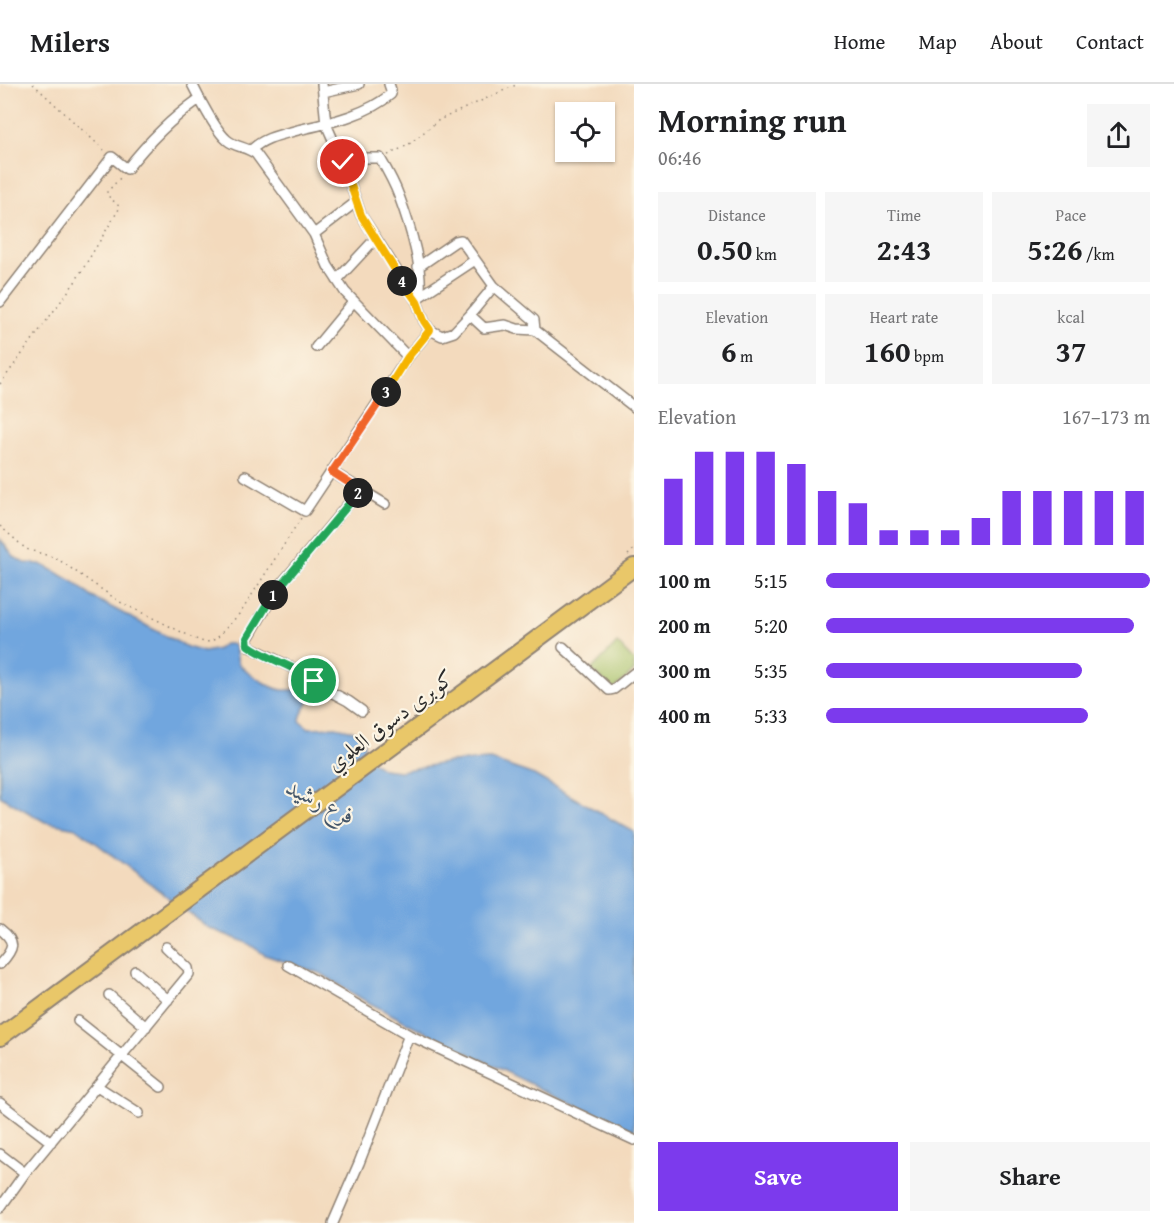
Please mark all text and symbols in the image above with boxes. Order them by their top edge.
text: Milers [30,21,110,62]
text: Home [834,26,885,57]
text: Map [918,26,957,57]
text: About [990,26,1043,57]
text: Contact [1076,26,1144,57]
text: Morning run [658,96,847,144]
map controls [555,102,615,162]
button: locate [555,102,615,162]
button: share [1087,104,1150,167]
pin [317,136,368,187]
text: 06:46 [658,143,701,172]
icon: check [326,145,359,178]
text: Distance [708,203,766,227]
text: Time [887,203,921,227]
text: Pace [1056,203,1086,227]
text: 0.50 [697,227,752,271]
text: 2:43 [876,227,932,271]
text: 5:26 [1027,227,1082,271]
text: km [752,242,777,266]
text: /km [1082,242,1115,266]
pin: 4 [387,266,417,296]
text: 4 [398,269,406,293]
text: Elevation [706,305,768,329]
text: Heart rate [870,305,938,329]
text: kcal [1057,305,1085,329]
text: 6 [721,329,736,373]
text: 160 [864,329,911,373]
text: 37 [1055,329,1087,373]
text: m [736,344,753,368]
text: bpm [911,344,944,368]
pin: 3 [371,377,401,407]
text: 3 [382,380,390,404]
text: Elevation [658,402,736,431]
text: 167–173 m [1062,402,1150,431]
pin: 2 [343,478,373,508]
text: 2 [354,481,362,505]
text: 100 m [658,566,711,595]
text: 5:15 [754,566,788,595]
pin: 1 [258,580,288,610]
text: 1 [269,583,277,607]
text: 200 m [658,611,711,640]
text: 5:20 [754,611,788,640]
pin [288,655,339,706]
text: 300 m [658,656,711,685]
text: 5:35 [754,656,788,685]
street label: كوبرى دسوق العلوي [320,661,462,780]
icon: arrive [297,664,330,697]
text: 400 m [658,701,711,730]
text: 5:33 [754,701,788,730]
water label: فرع رشيد [279,769,362,836]
button: Save [658,1142,898,1211]
button: Share [910,1142,1150,1211]

